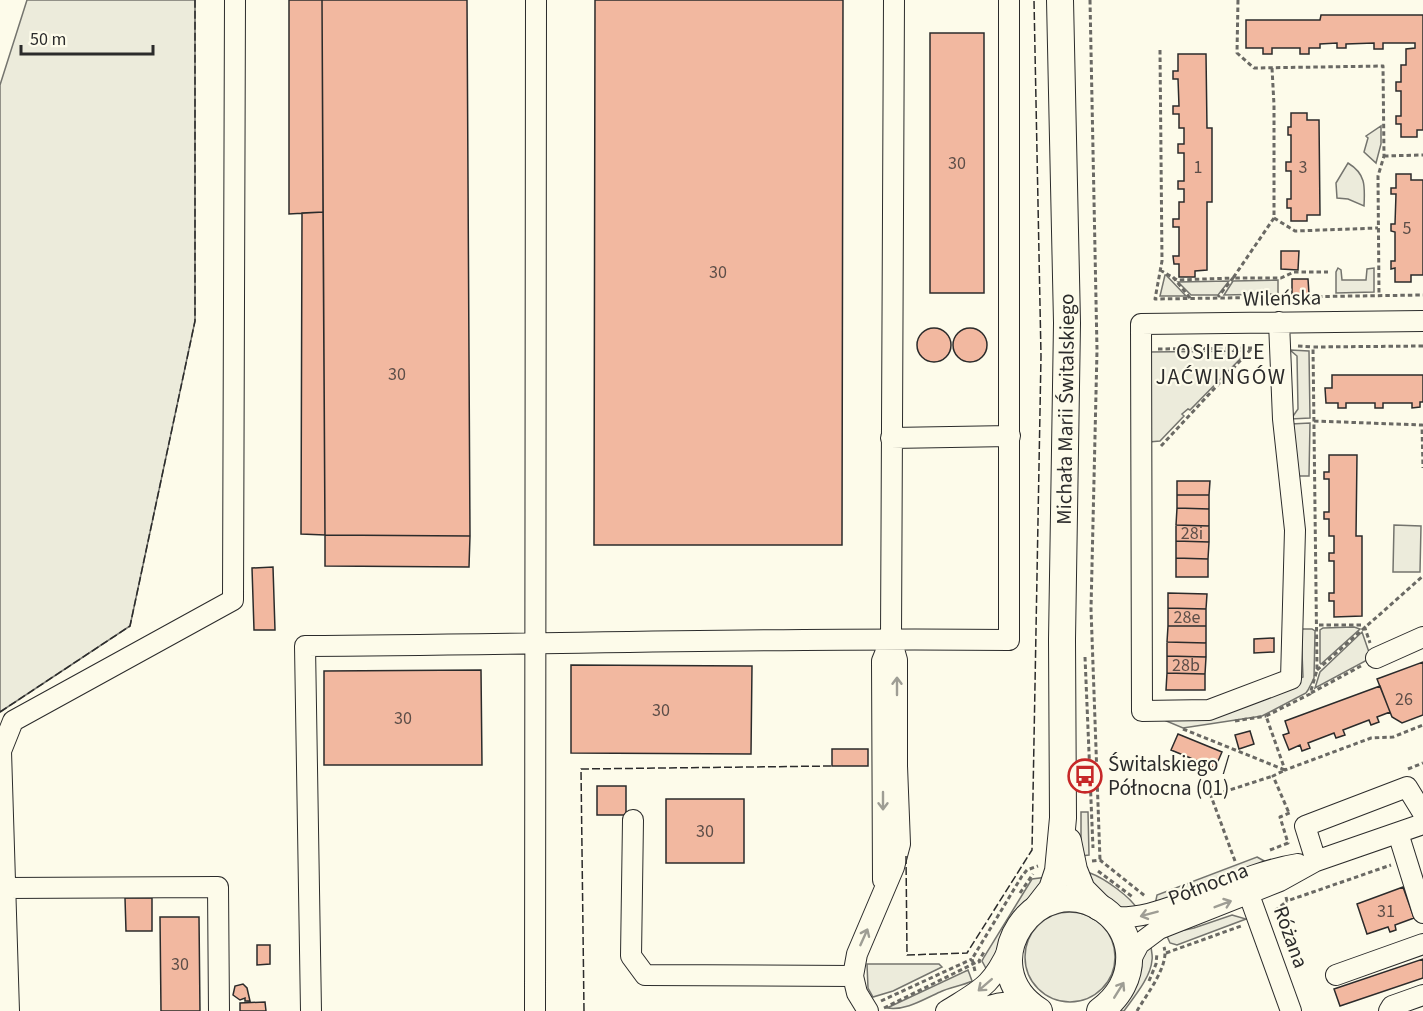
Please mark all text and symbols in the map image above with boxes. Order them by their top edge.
scale bar [21,18,153,56]
text: 50 m [30,27,66,52]
house number: 30 [948,151,966,176]
house number: 1 [1194,155,1202,180]
house number: 3 [1299,155,1308,180]
house number: 5 [1403,216,1412,241]
house number: 30 [709,260,727,285]
street label: Wileńska [1242,282,1322,314]
street label: Michała Marii Świtalskiego [1049,293,1082,525]
district label: OSIEDLE JAĆWINGÓW [1156,336,1286,393]
house number: 30 [388,362,406,387]
house number: 28i [1181,521,1203,546]
house number: 28e [1174,605,1200,630]
house number: 28b [1172,653,1200,678]
one-way arrow [891,676,903,696]
house number: 26 [1395,687,1413,712]
house number: 30 [652,698,670,723]
house number: 30 [394,706,412,731]
place label: Świtalskiego / Północna (01) [1108,749,1231,803]
bus stop icon: Świtalskiego / Północna (01) [1067,758,1103,794]
one-way arrow [877,790,889,810]
house number: 30 [696,819,714,844]
street label: Północna [1164,855,1252,913]
one-way arrow [1214,897,1232,908]
house number: 31 [1377,899,1395,924]
street label: Różana [1266,902,1316,972]
one-way arrow [1140,908,1159,920]
one-way arrow [859,928,871,946]
house number: 30 [171,952,189,977]
one-way arrow [978,978,993,992]
one-way arrow [1114,982,1126,999]

